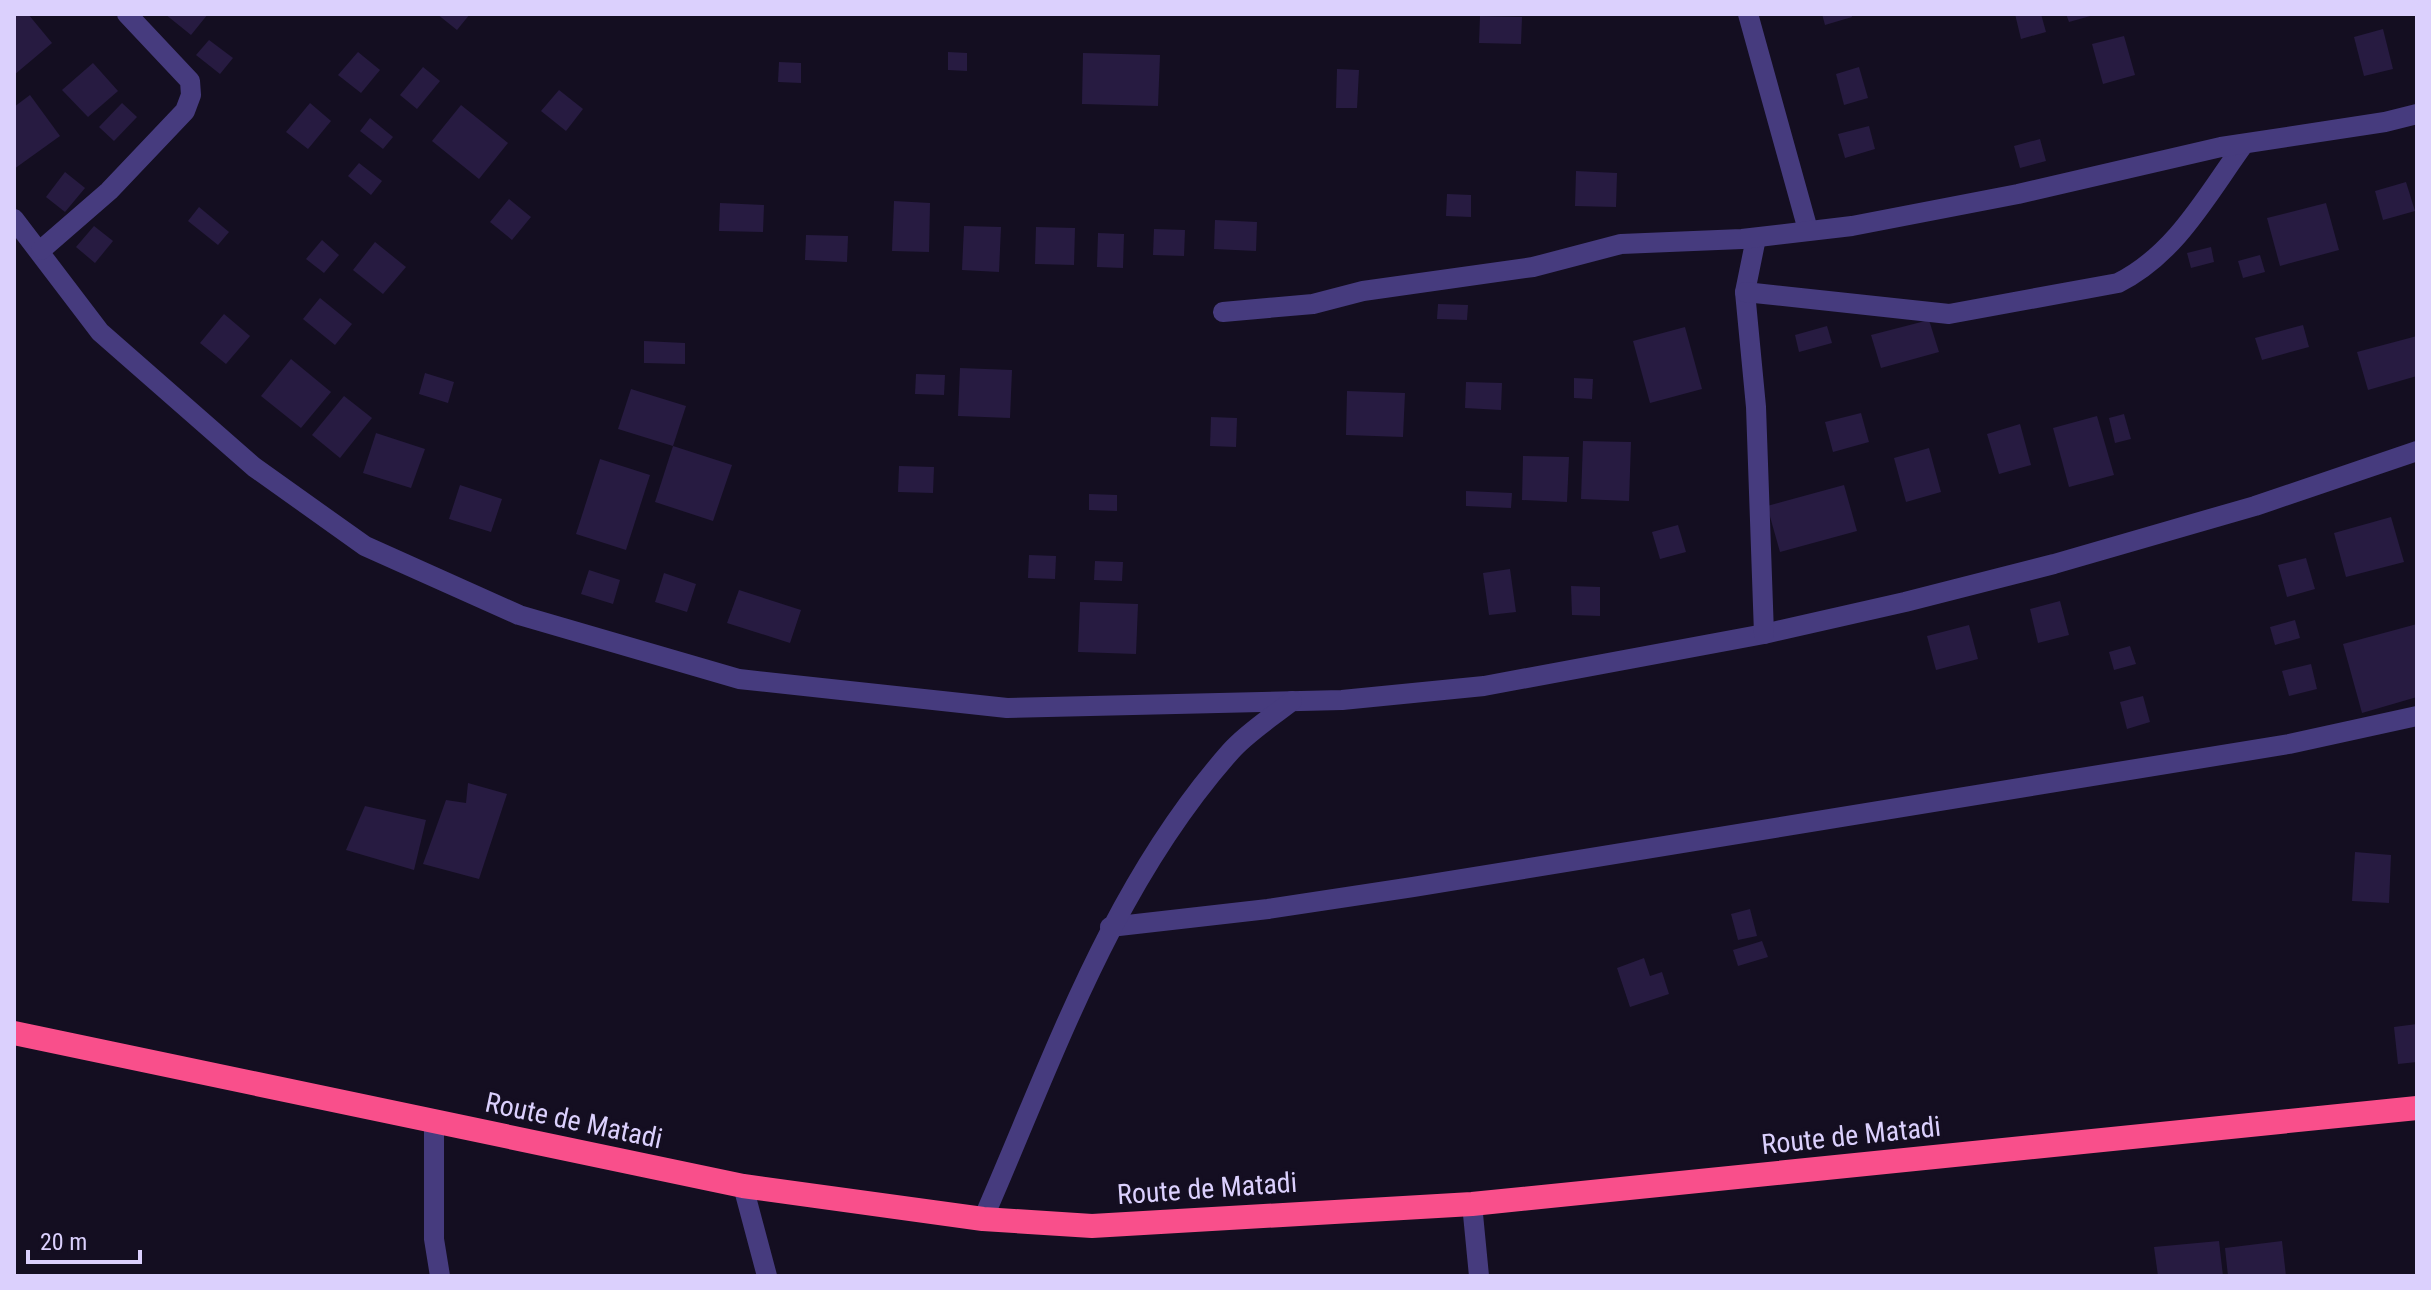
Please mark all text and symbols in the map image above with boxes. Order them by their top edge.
street label: Route de Matadi [482,1086,666,1155]
street label: Route de Matadi [1760,1110,1942,1161]
street label: Route de Matadi [1116,1166,1298,1211]
scale bar [28,1214,140,1264]
text: 20 m [40,1228,87,1256]

